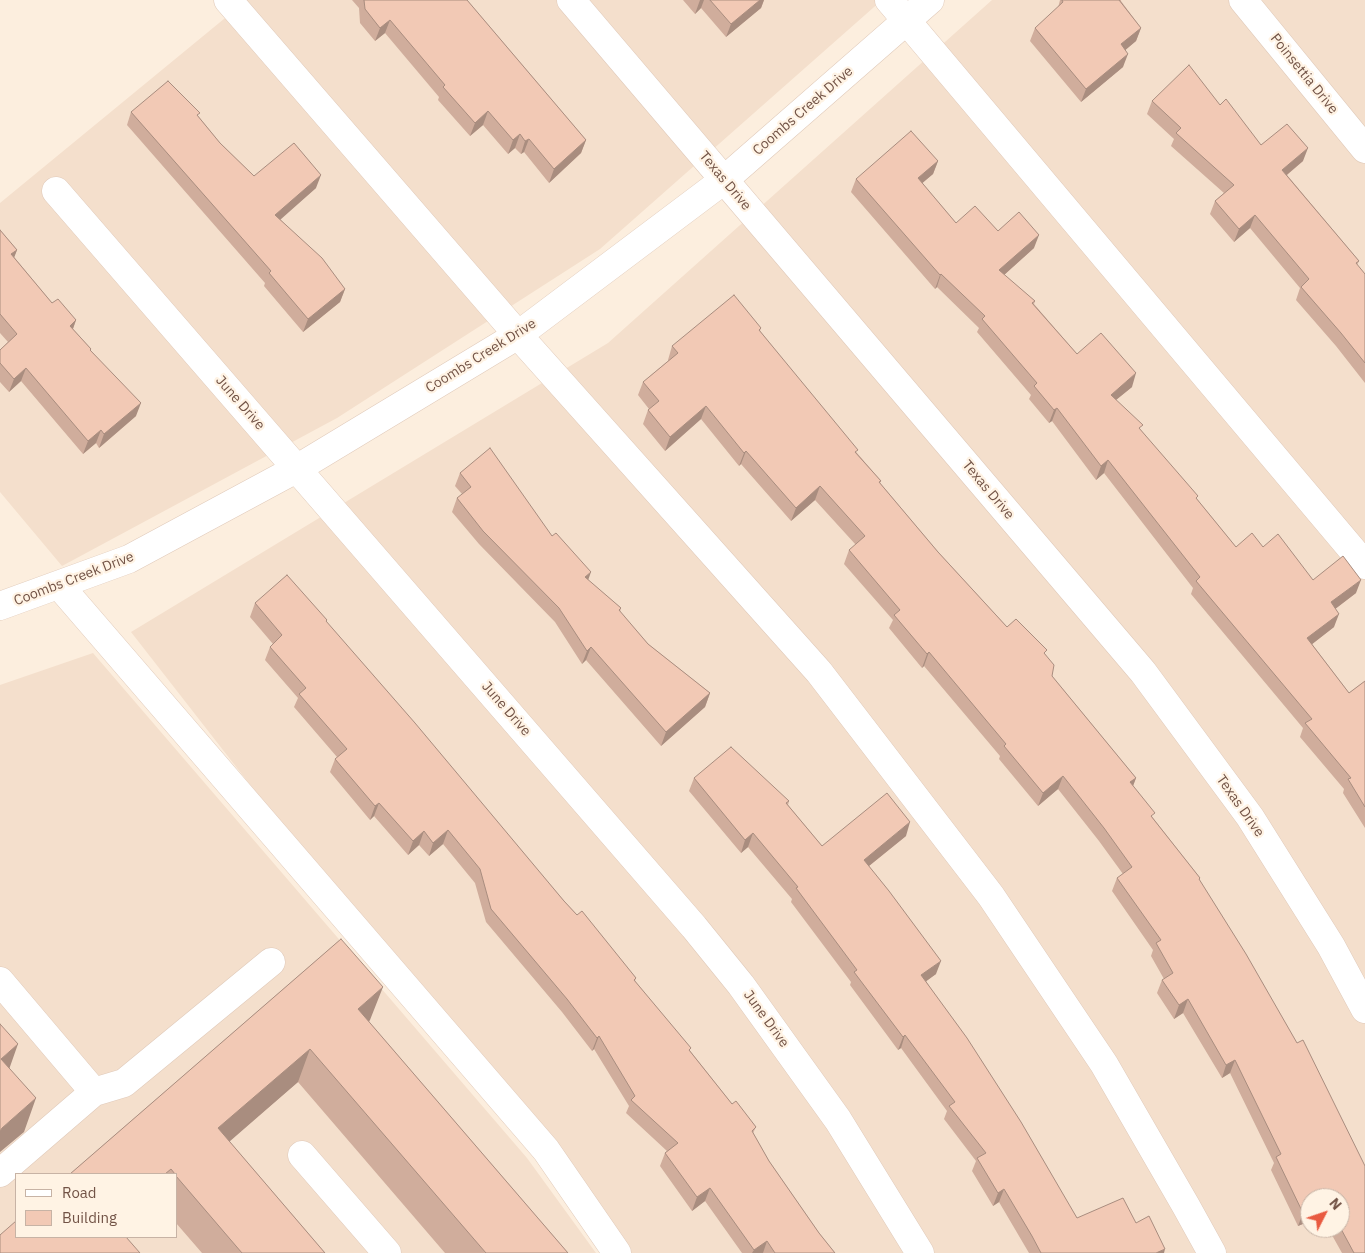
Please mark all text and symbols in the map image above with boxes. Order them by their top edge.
street label: Poinsettia Drive [1266,30,1342,118]
street label: Coombs Creek Drive [750,63,856,159]
street label: Texas Drive [695,148,755,214]
street label: Coombs Creek Drive [423,315,539,397]
street label: June Drive [212,372,268,434]
street label: Texas Drive [958,457,1018,523]
street label: Coombs Creek Drive [12,548,136,610]
street label: June Drive [478,678,534,740]
street label: Texas Drive [1213,772,1267,840]
street label: June Drive [740,987,792,1051]
legend [15,1173,178,1238]
text: Road [62,1183,97,1202]
north arrow [1300,1188,1350,1238]
text: N [1325,1194,1346,1214]
text: Building [62,1208,117,1227]

